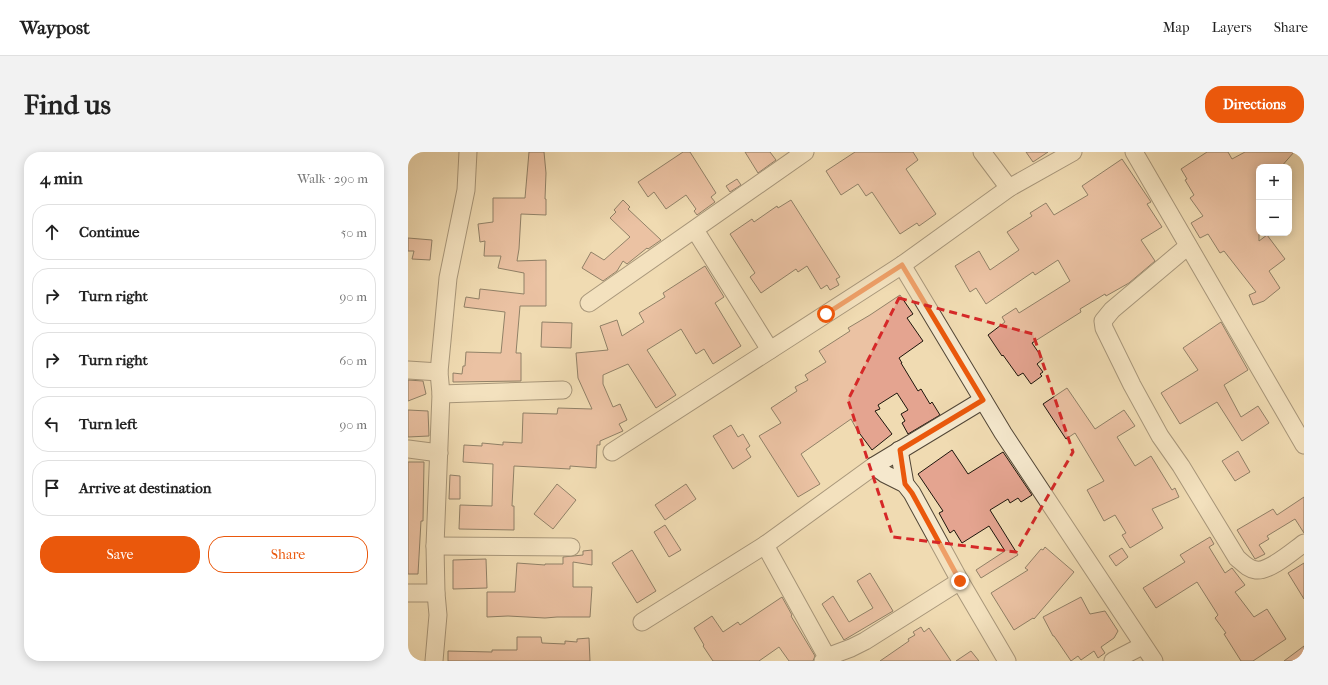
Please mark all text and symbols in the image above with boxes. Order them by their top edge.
text: Waypost [20,17,90,39]
text: Map [1163,19,1190,36]
text: Layers [1212,19,1252,36]
text: Share [1274,19,1308,36]
button: Directions [1205,86,1304,123]
text: Find us [24,88,111,121]
map controls [1256,164,1292,236]
button: + [1256,164,1292,200]
text: 4 min [40,168,83,188]
text: Walk · 290 m [297,171,368,186]
button: − [1256,200,1292,236]
icon: ahead [41,221,63,243]
text: Continue [79,223,139,241]
text: 50 m [341,225,367,240]
icon: right [41,285,63,307]
text: Turn right [79,287,148,305]
text: 90 m [339,289,367,304]
route start [817,305,835,323]
icon: right [41,349,63,371]
text: Turn right [79,351,148,369]
text: 60 m [339,353,367,368]
icon: left [41,413,63,435]
text: Turn left [79,415,137,433]
text: 90 m [339,417,367,432]
icon: arrive [41,477,63,499]
text: Arrive at destination [79,479,211,497]
button: Save [40,536,200,573]
button: Share [208,536,368,573]
route end [951,572,969,590]

